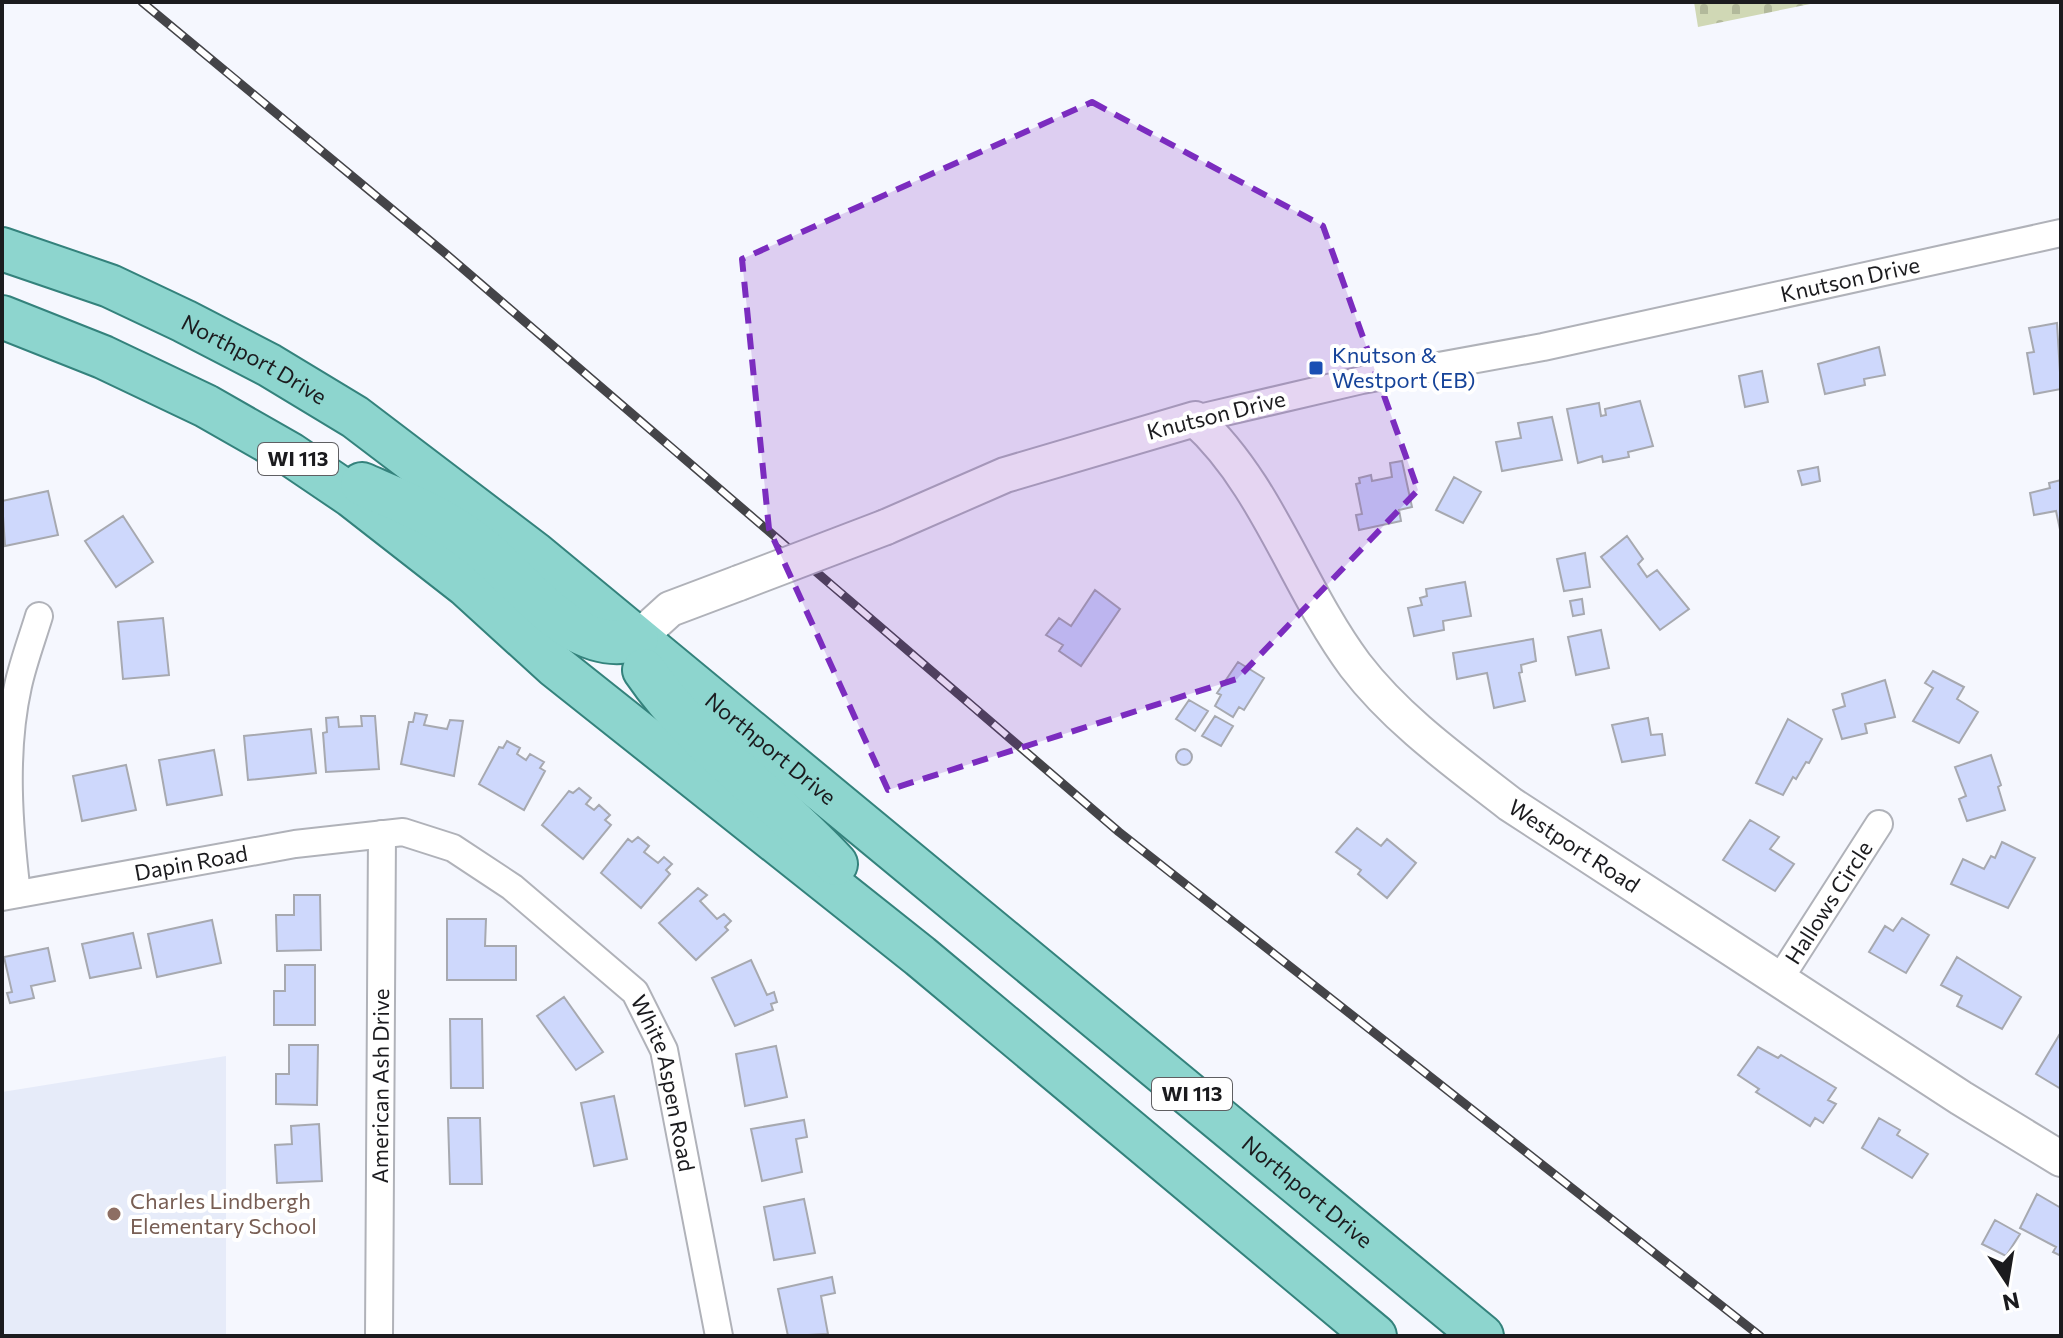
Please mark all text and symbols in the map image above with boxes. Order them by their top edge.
street label: Knutson Drive [1778,250,1922,307]
street label: Northport Drive [177,308,332,410]
place label: Knutson & Westport (EB) [1332,341,1475,393]
marker: Knutson & Westport (EB) [1307,359,1325,377]
street label: Knutson Drive [1144,384,1288,445]
road number: WI 113 [258,443,338,475]
street label: Northport Drive [700,686,842,810]
street label: Westport Road [1504,793,1645,898]
street label: Hallows Circle [1779,836,1878,969]
street label: Dapin Road [132,839,250,886]
street label: American Ash Drive [366,988,394,1184]
street label: White Aspen Road [626,990,701,1174]
road number: WI 113 [1152,1078,1232,1110]
street label: Northport Drive [1237,1129,1379,1253]
place label: Charles Lindbergh Elementary School [130,1187,317,1239]
marker: Charles Lindbergh Elementary School [105,1205,123,1223]
north arrow [1967,1242,2047,1322]
text: N [2000,1287,2022,1317]

